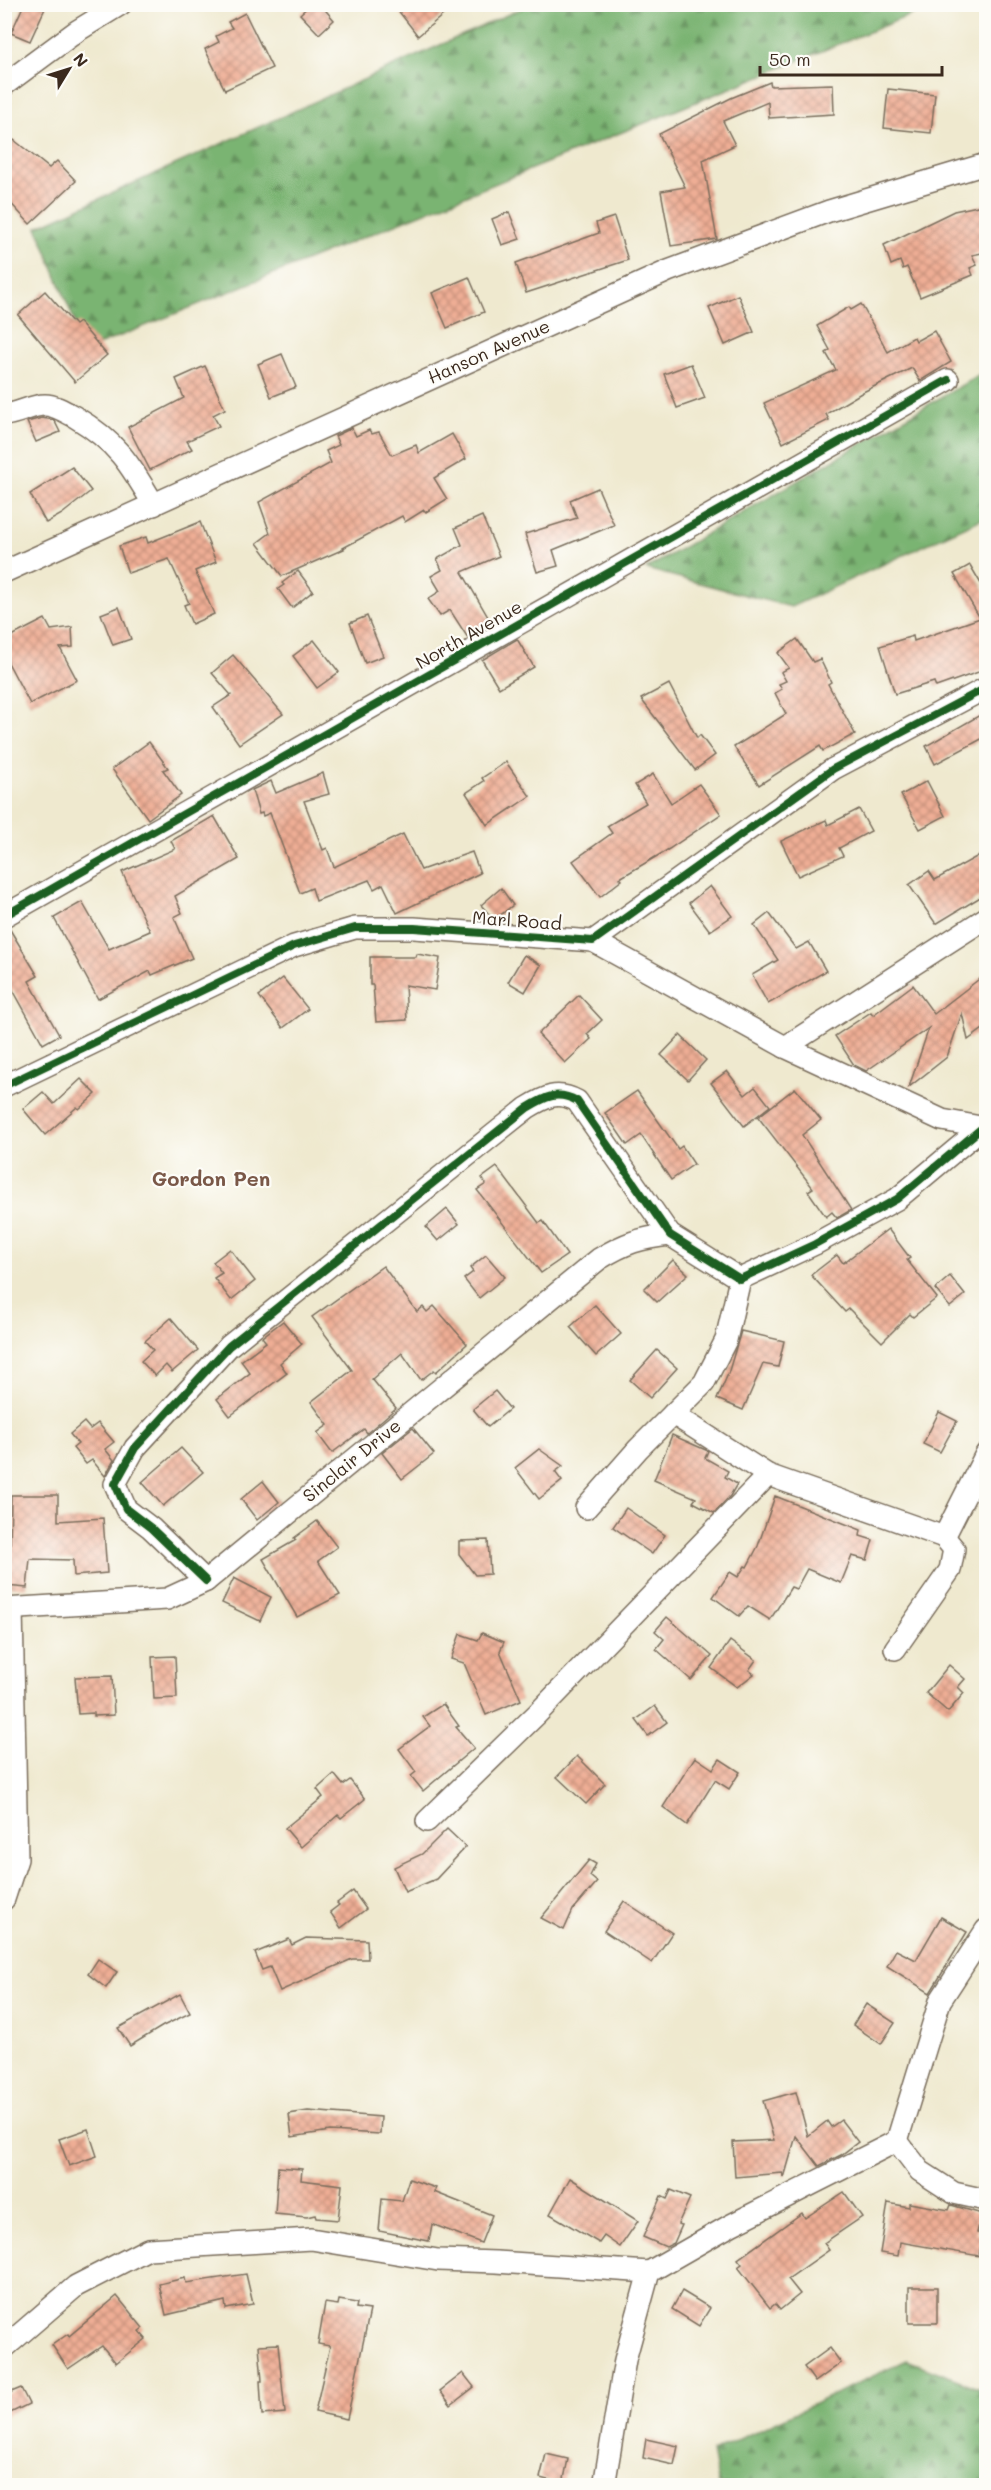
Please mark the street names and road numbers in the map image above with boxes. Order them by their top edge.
street label: Hanson Avenue [424,313,554,389]
street label: North Avenue [411,594,526,674]
street label: Marl Road [471,905,563,935]
street label: Sinclair Drive [297,1413,405,1507]

